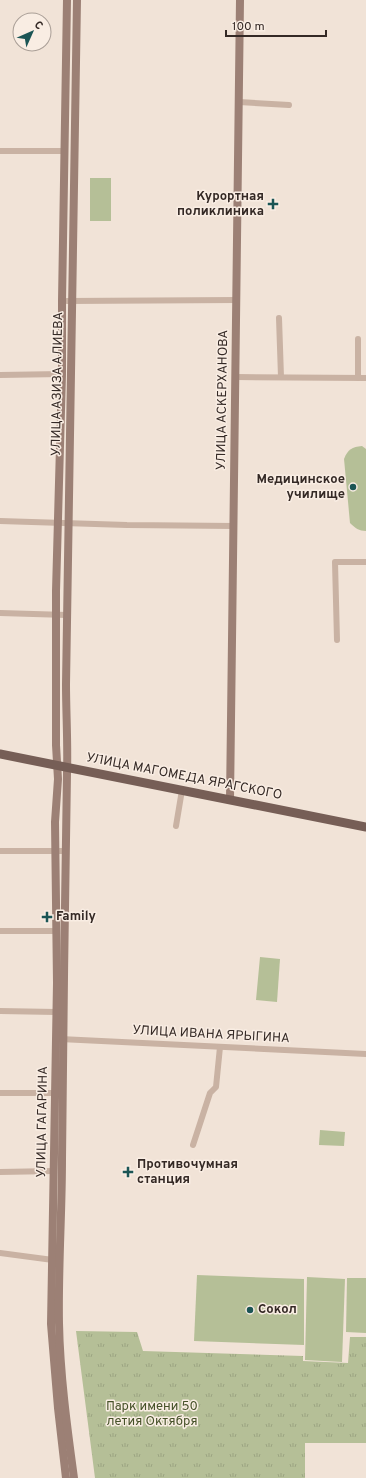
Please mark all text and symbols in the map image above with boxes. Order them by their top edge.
north arrow [12,12,52,52]
scale bar [226,12,326,38]
text: С [31,18,46,33]
text: 100 m [232,19,265,35]
place label: Курортная поликлиника [177,189,264,220]
marker: Курортная поликлиника [267,198,279,210]
street label: УЛИЦА АЗИЗА АЛИЕВА [49,312,67,456]
street label: УЛИЦА АСКЕРХАНОВА [214,330,232,470]
place label: Медицинское училище [256,472,345,503]
marker: Медицинское училище [348,482,358,492]
street label: УЛИЦА МАГОМЕДА ЯРАГСКОГО [85,750,283,804]
place label: Family [56,909,97,925]
marker: Family [41,911,53,923]
street label: УЛИЦА ИВАНА ЯРЫГИНА [132,1023,290,1047]
street label: УЛИЦА ГАГАРИНА [34,1066,52,1178]
place label: Противочумная станция [137,1157,238,1188]
marker: Противочумная станция [122,1166,134,1178]
place label: Сокол [258,1302,297,1318]
marker: Сокол [245,1305,255,1315]
park label: Парк имени 50 летия Октября [106,1399,198,1430]

